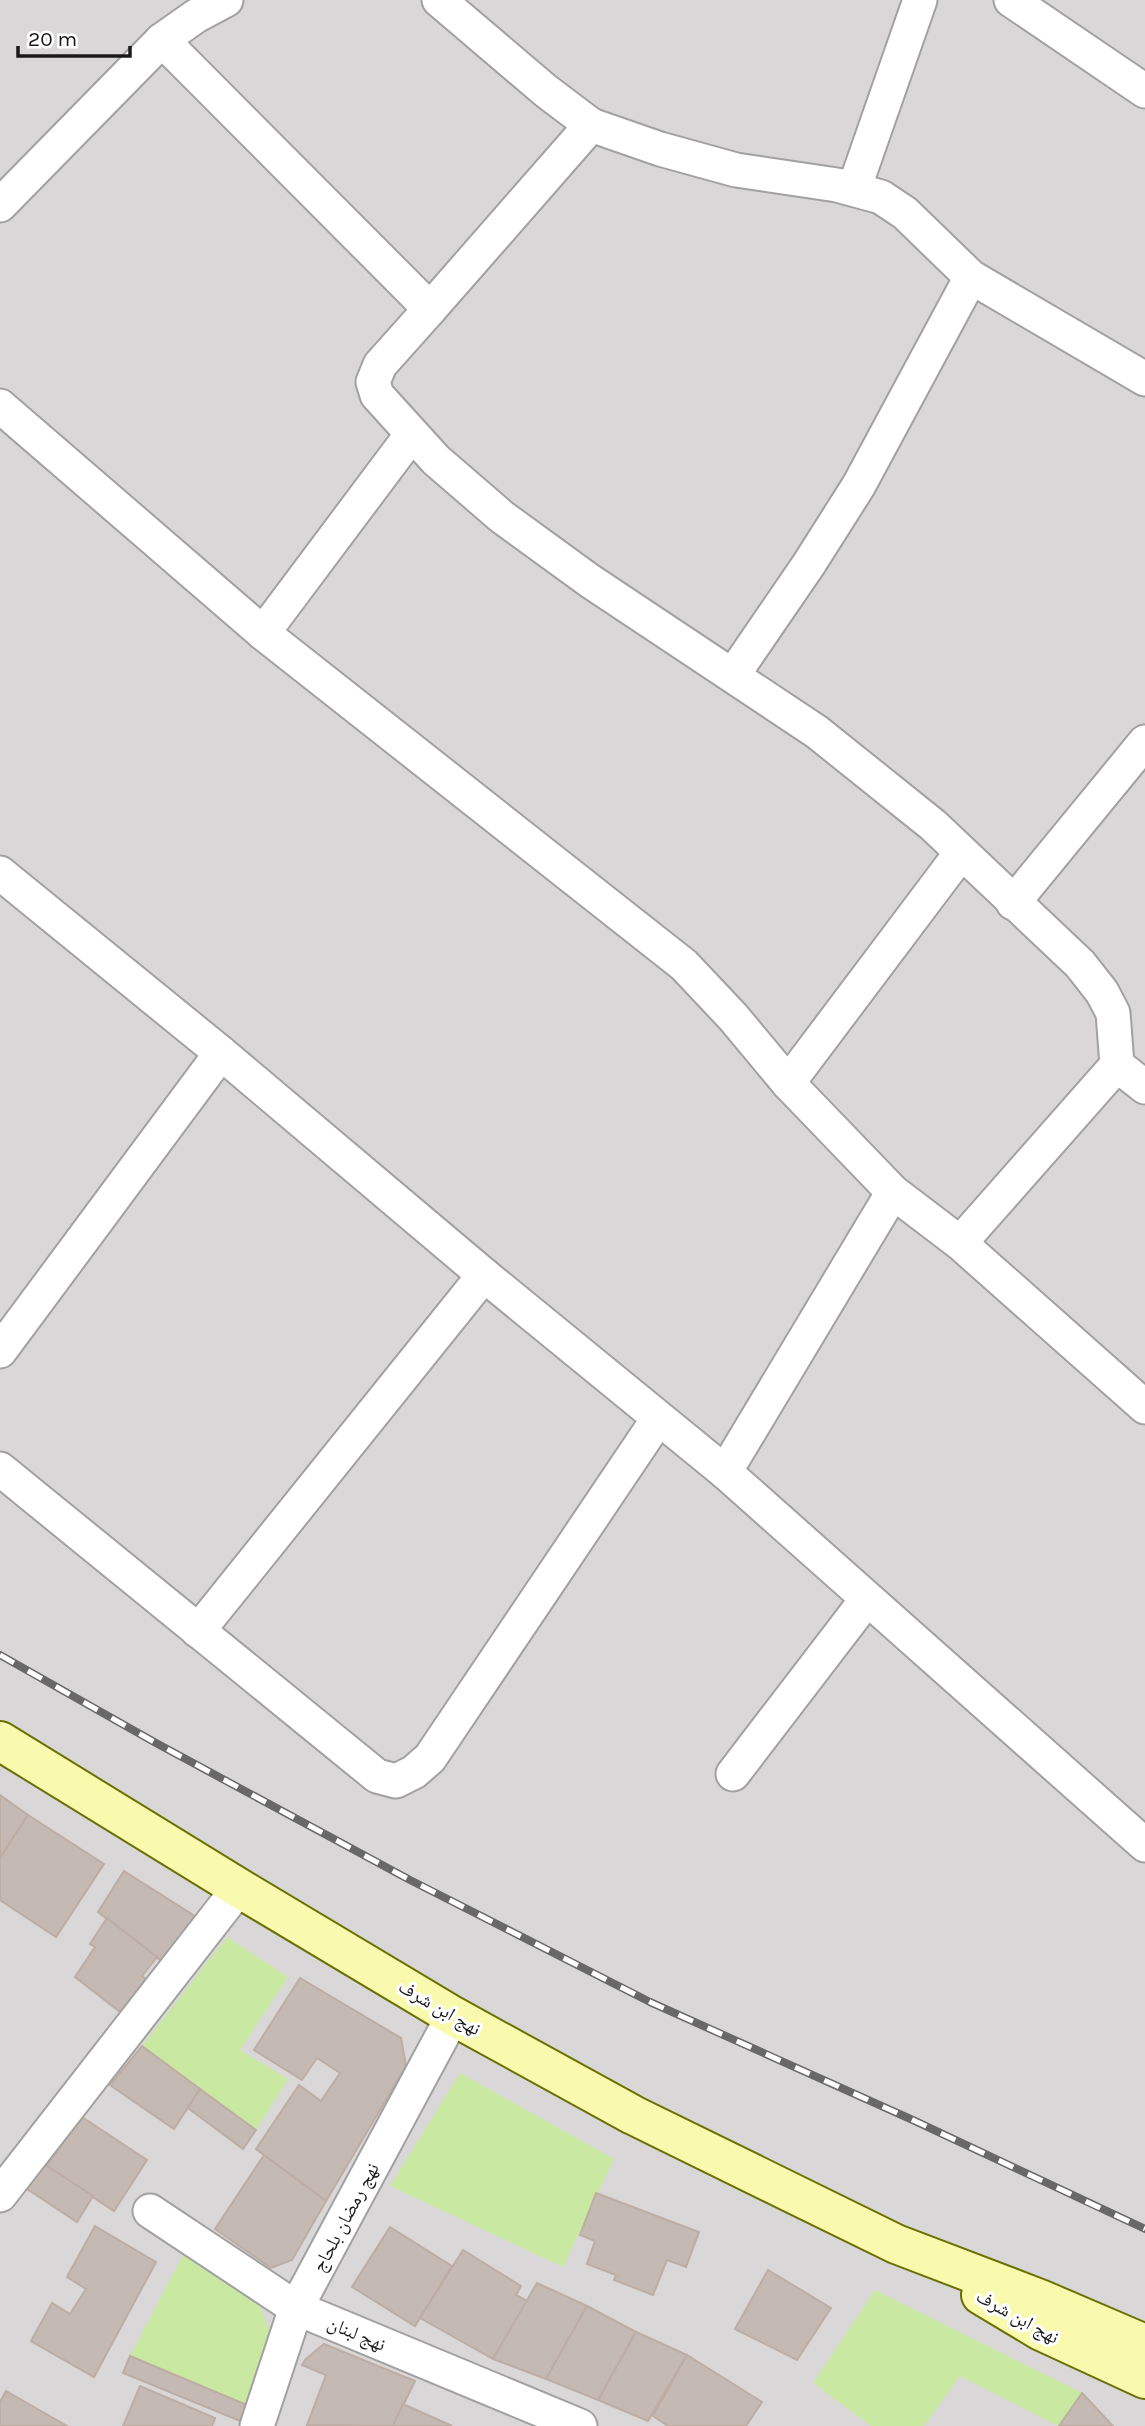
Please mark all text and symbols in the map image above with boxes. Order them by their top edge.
scale bar [18,14,130,58]
text: 20 m [28,27,77,51]
street label: نهج ابن شرف [394,1976,485,2041]
street label: نهج رمضان بلحاج [308,2159,385,2276]
street label: نهج ابن شرف [972,2285,1063,2350]
street label: نهج لبنان [324,2312,389,2357]

